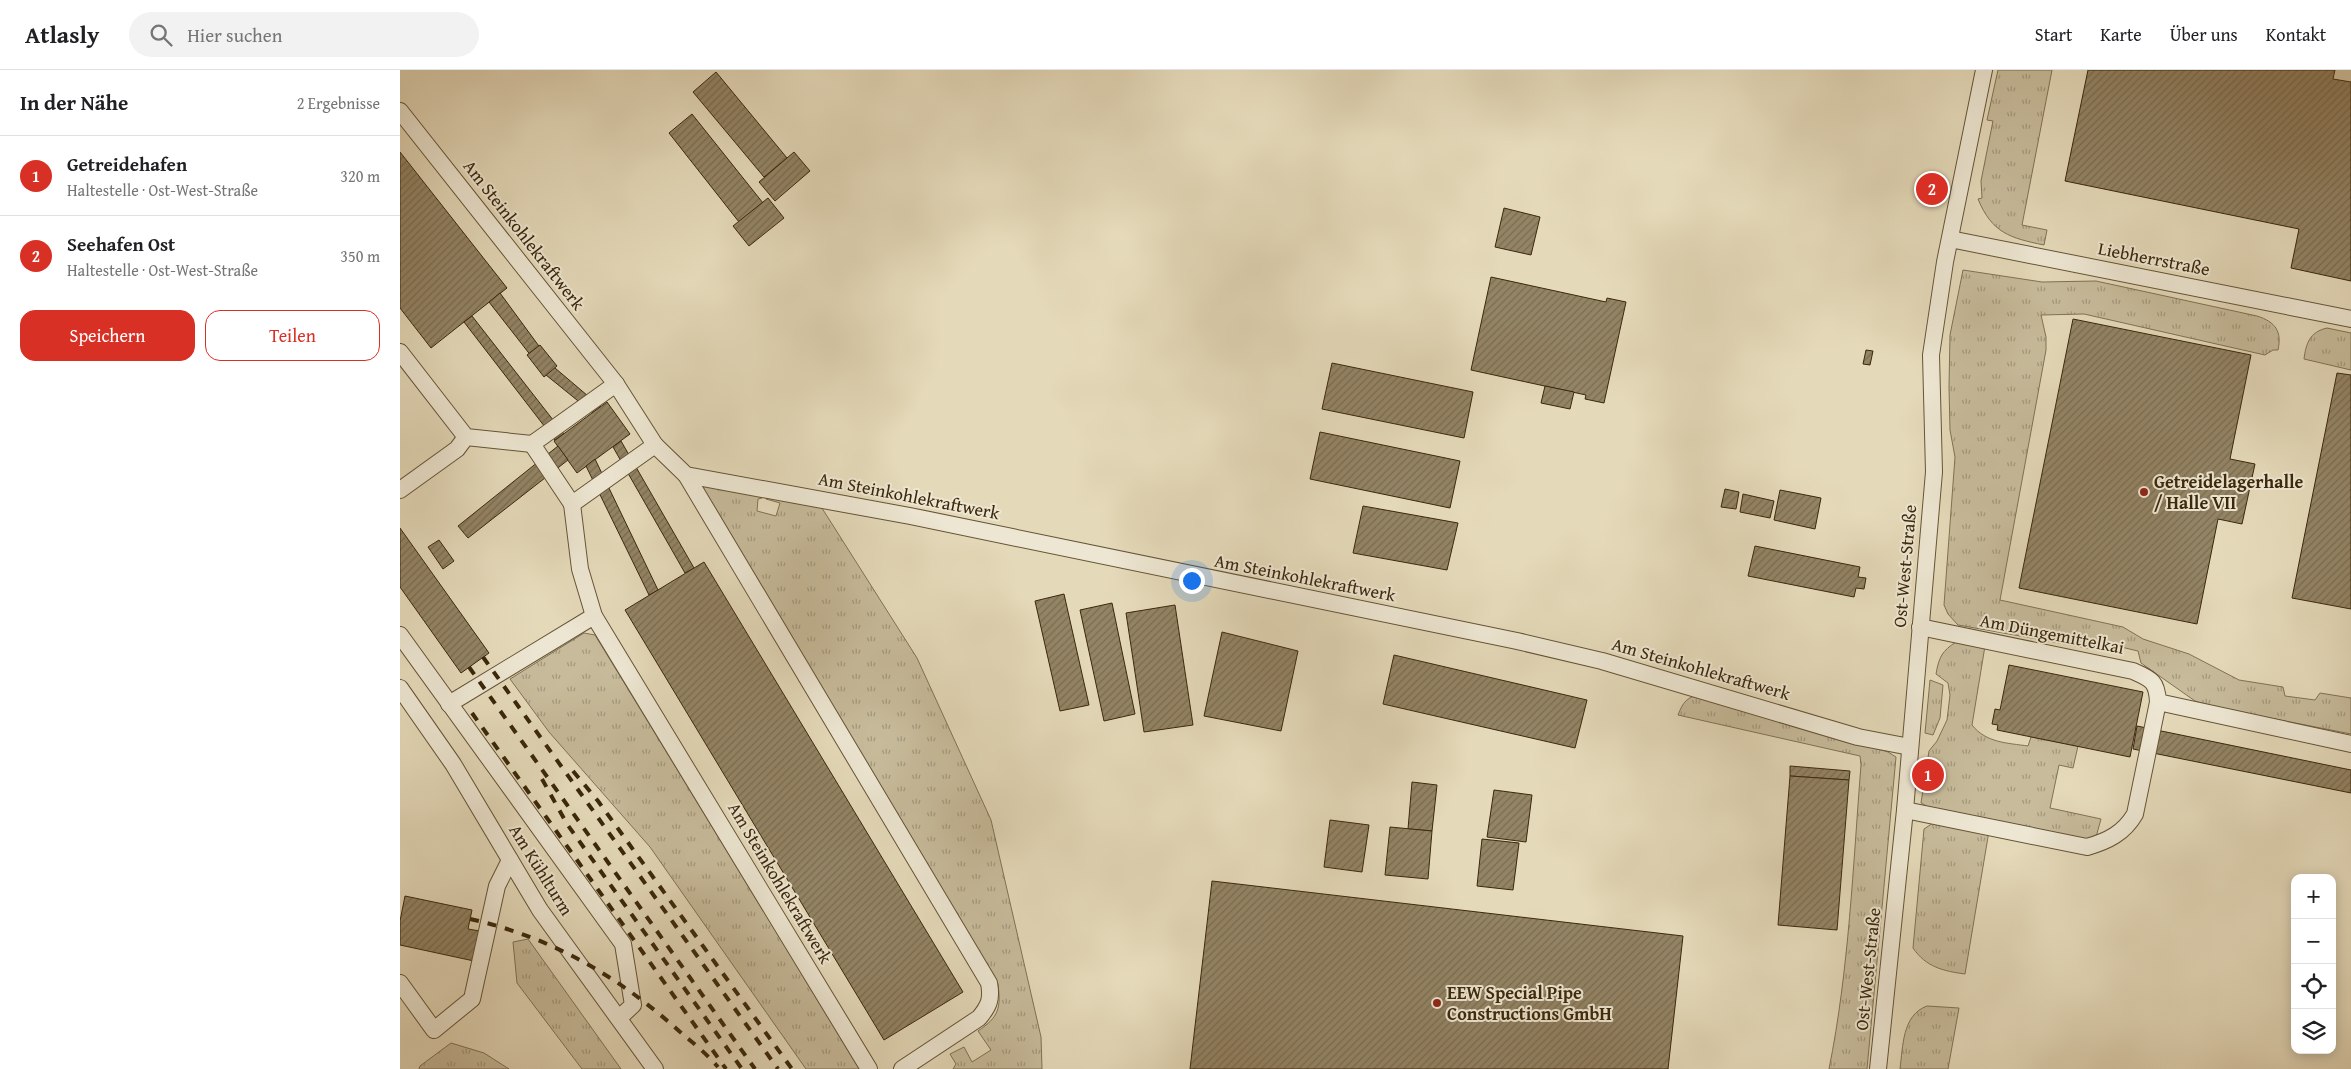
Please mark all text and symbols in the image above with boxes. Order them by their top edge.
search box [129,12,479,57]
text: Atlasly [25,17,99,52]
icon: search [147,21,175,49]
text: Hier suchen [187,21,282,49]
text: Start [2035,21,2072,48]
text: Karte [2100,21,2142,48]
text: Über uns [2170,21,2238,48]
text: Kontakt [2266,21,2326,48]
text: In der Nähe [20,87,128,118]
text: 2 Ergebnisse [297,91,380,115]
text: Getreidehafen [67,150,187,178]
street label: Am Steinkohlekraftwerk [457,154,592,316]
text: 1 [32,164,40,188]
text: 320 m [340,164,380,188]
pin: 2 [1916,170,1948,208]
text: Haltestelle · Ost-West-Straße [67,178,258,202]
text: Seehafen Ost [67,230,175,258]
street label: Liebherrstraße [2096,234,2212,283]
text: 2 [32,244,40,268]
text: 350 m [340,244,380,268]
text: Haltestelle · Ost-West-Straße [67,258,258,282]
button: Speichern [20,310,195,361]
button: Teilen [205,310,380,361]
street label: Am Steinkohlekraftwerk [816,465,1003,527]
place label: Getreidelagerhalle / Halle VII [2154,468,2304,516]
marker: Getreidelagerhalle / Halle VII [2138,486,2150,498]
street label: Ost-West-Straße [1886,503,1923,629]
street label: Am Steinkohlekraftwerk [1212,547,1399,609]
your location [1179,568,1205,594]
street label: Am Düngemittelkai [1978,606,2127,661]
street label: Am Steinkohlekraftwerk [1609,630,1794,707]
pin: 1 [1912,756,1944,794]
street label: Am Steinkohlekraftwerk [721,797,840,969]
street label: Am Kühlturm [503,819,580,921]
map controls [2291,874,2336,1054]
button: + [2291,874,2336,919]
street label: Ost-West-Straße [1848,906,1887,1032]
button: − [2291,919,2336,964]
button: locate [2291,964,2336,1009]
place label: EEW Special Pipe Constructions GmbH [1447,979,1612,1027]
marker: EEW Special Pipe Constructions GmbH [1431,997,1443,1009]
button: layers [2291,1009,2336,1054]

